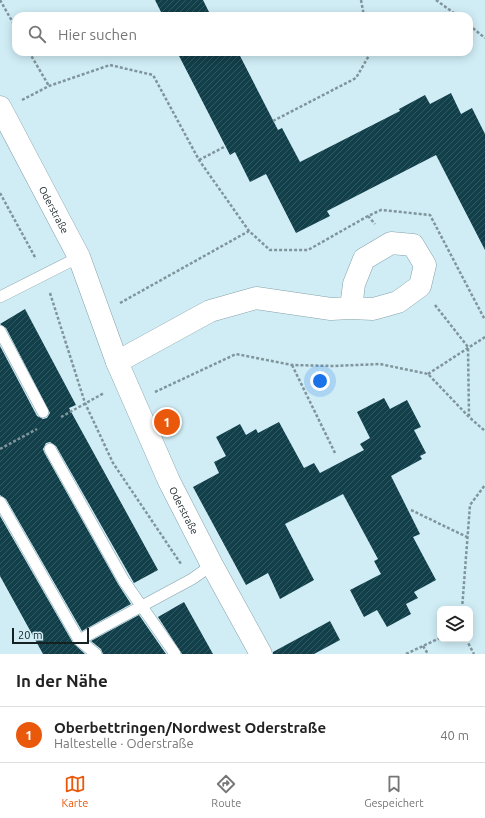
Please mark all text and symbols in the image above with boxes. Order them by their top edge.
search box [12,12,473,56]
icon: search [26,23,48,45]
text: Hier suchen [58,26,137,43]
street label: Oderstraße [37,184,71,235]
your location [310,371,330,391]
pin: 1 [154,407,180,437]
street label: Oderstraße [167,485,200,536]
map controls [437,606,473,642]
button: layers [437,606,473,642]
scale bar [12,626,89,645]
text: 20 m [18,629,42,641]
text: In der Nähe [16,671,108,690]
text: Oberbettringen/Nordwest Oderstraße [54,719,326,736]
text: 1 [25,728,33,742]
text: 40 m [440,728,469,742]
text: Haltestelle · Oderstraße [54,736,194,750]
tab: Karte [61,773,88,809]
tab: Route [211,773,241,809]
tab: Gespeichert [364,773,424,809]

